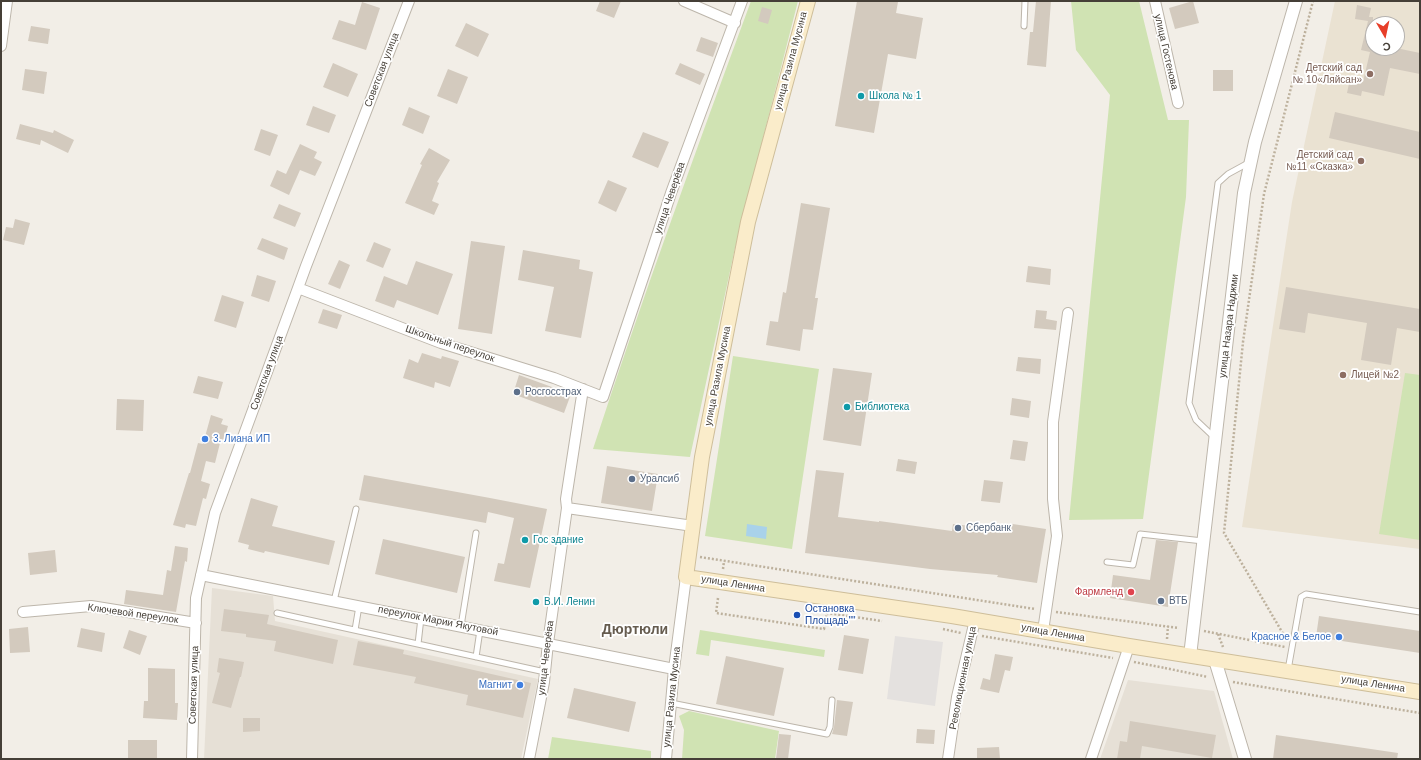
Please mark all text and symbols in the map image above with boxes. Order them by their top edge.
street label: улица Разила Мусина [772,10,810,112]
street label: улица Гостенова [1151,13,1181,91]
north arrow [1365,16,1405,56]
street label: Советская улица [362,31,402,109]
text: С [1382,40,1392,53]
place label: Детский сад № 10«Ляйсан» [1293,62,1362,86]
marker: Детский сад № 10«Ляйсан» [1365,69,1375,79]
place label: Школа № 1 [869,90,921,102]
marker: Школа № 1 [856,91,866,101]
place label: Детский сад №11 «Сказка» [1286,149,1353,172]
marker: Детский сад №11 «Сказка» [1356,156,1366,166]
street label: улица Чеверёва [652,161,688,235]
street label: улица Назара Наджми [1217,273,1241,379]
street label: Школьный переулок [404,323,496,365]
street label: улица Разила Мусина [702,325,734,427]
street label: Советская улица [248,334,286,412]
place label: Лицей №2 [1351,369,1399,381]
marker: Лицей №2 [1338,370,1348,380]
place label: Росгосстрах [525,386,581,398]
marker: Росгосстрах [512,387,522,397]
place label: Библиотека [855,401,909,413]
marker: Библиотека [842,402,852,412]
place label: 3. Лиана ИП [213,433,270,445]
marker: 3. Лиана ИП [200,434,210,444]
place label: Уралсиб [640,473,679,485]
marker: Уралсиб [627,474,637,484]
place label: Сбербанк [966,522,1011,534]
marker: Сбербанк [953,523,963,533]
place label: Гос здание [533,534,584,546]
marker: Гос здание [520,535,530,545]
street label: улица Ленина [700,573,766,595]
place label: Фармленд [1075,586,1123,598]
marker: Фармленд [1126,587,1136,597]
place label: ВТБ [1169,595,1188,607]
place label: В.И. Ленин [544,596,595,608]
marker: ВТБ [1156,596,1166,606]
marker: В.И. Ленин [531,597,541,607]
street label: Ключевой переулок [87,602,179,626]
street label: переулок Марии Якутовой [377,603,499,639]
place label: Остановка Площадь"" [805,603,856,626]
marker: Остановка Площадь"" [792,610,802,620]
street label: улица Чеверёва [535,620,557,696]
street label: улица Ленина [1020,621,1086,645]
district label: Дюртюли [602,622,668,638]
street label: Революционная улица [947,625,979,731]
place label: Красное & Белое [1251,631,1331,643]
marker: Красное & Белое [1334,632,1344,642]
street label: Советская улица [187,646,201,724]
street label: улица Разила Мусина [661,646,683,748]
street label: улица Ленина [1340,673,1406,695]
place label: Магнит [479,679,512,691]
marker: Магнит [515,680,525,690]

